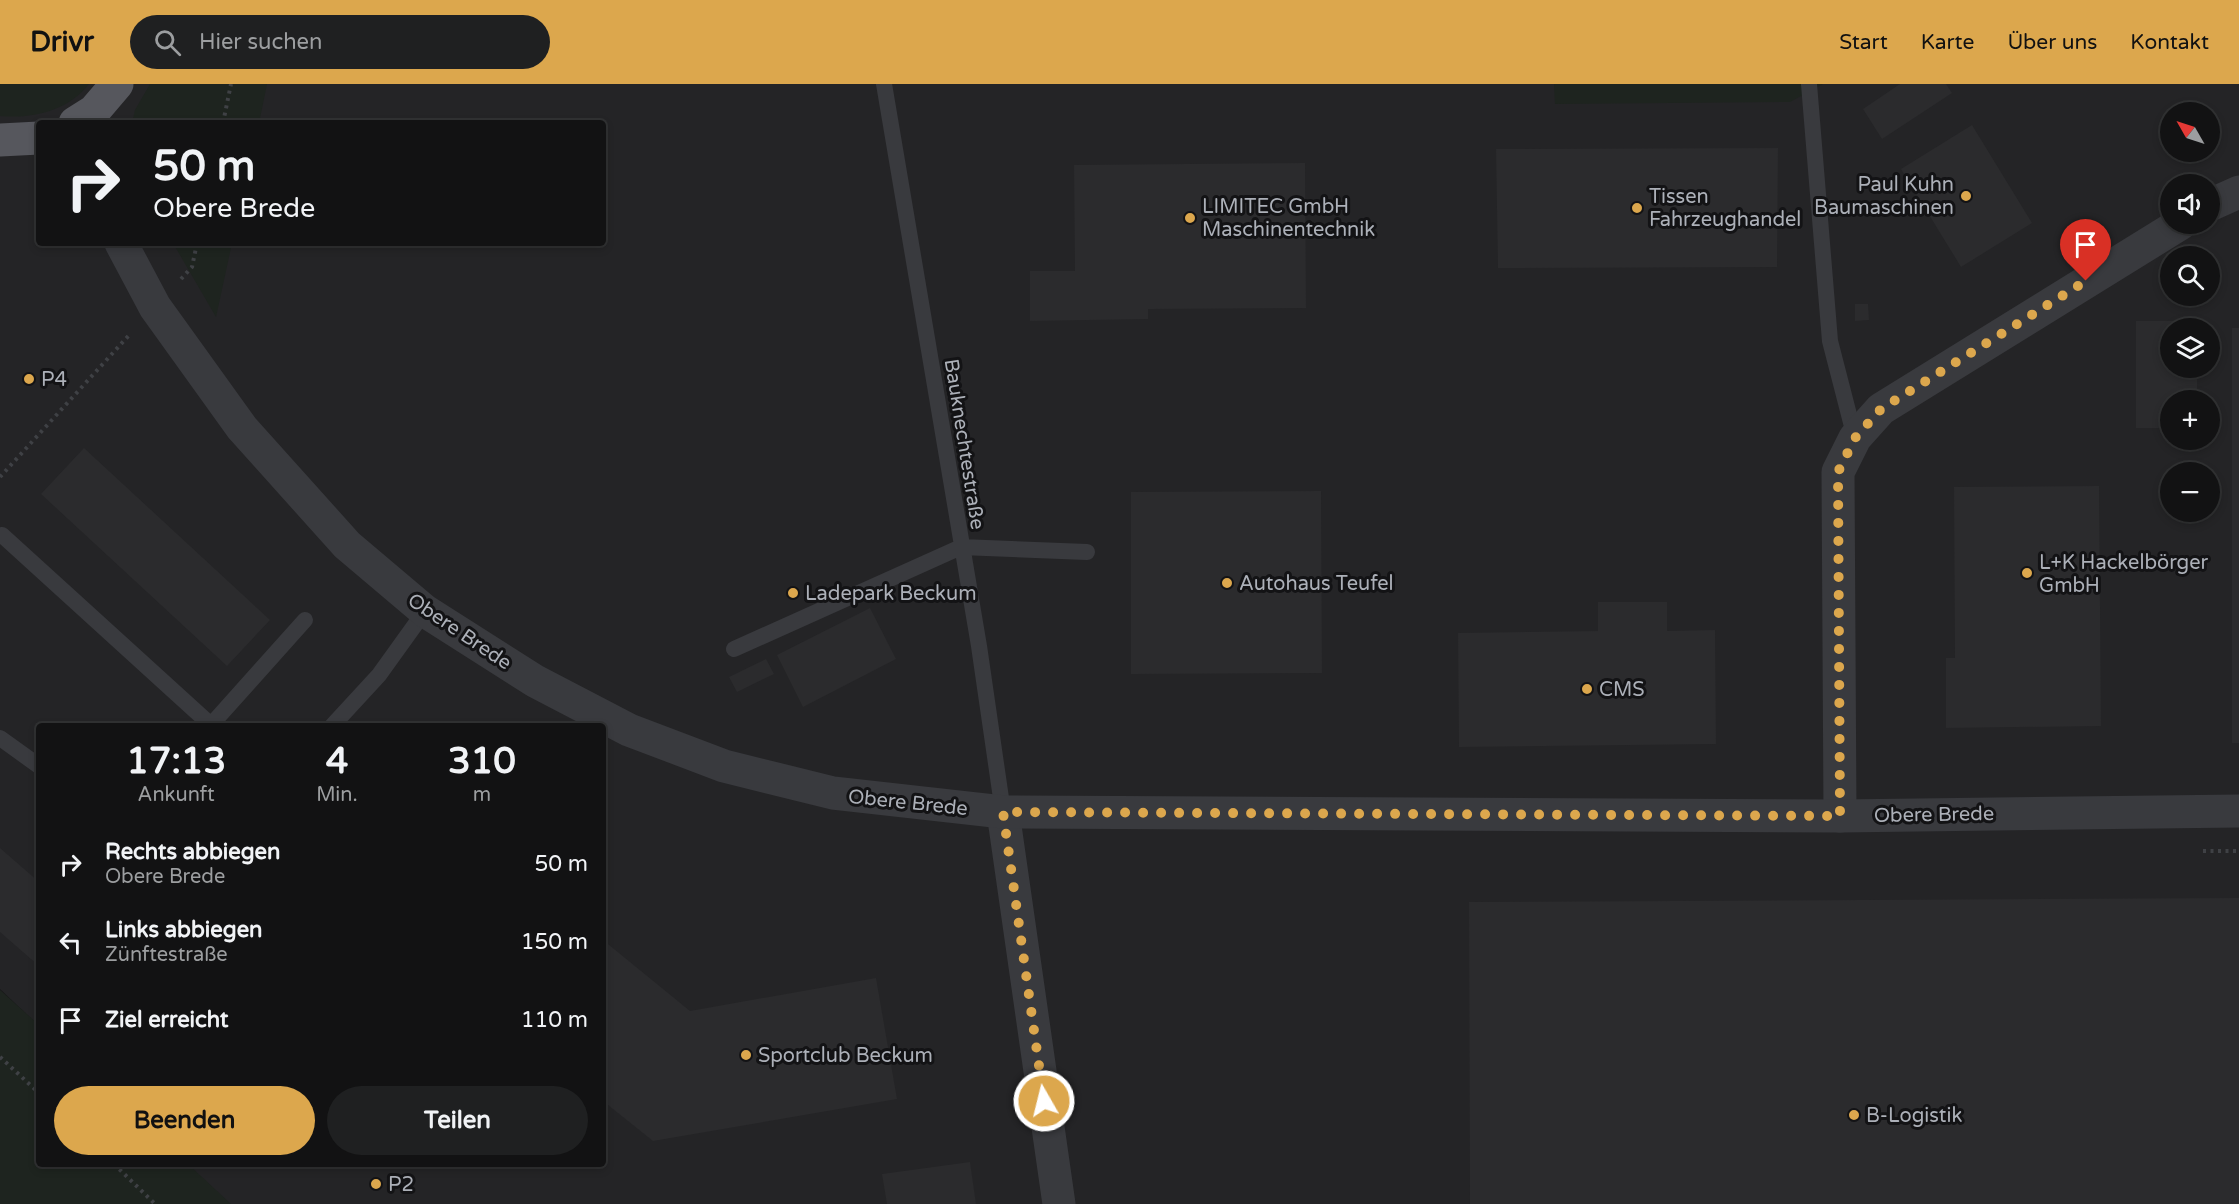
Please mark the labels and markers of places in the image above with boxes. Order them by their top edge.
place label: Paul Kuhn Baumaschinen [1814,173,1954,220]
place label: Tissen Fahrzeughandel [1649,185,1801,232]
marker: Paul Kuhn Baumaschinen [1959,189,1973,203]
place label: LIMITEC GmbH Maschinentechnik [1202,195,1375,242]
marker: Tissen Fahrzeughandel [1630,201,1644,215]
marker: LIMITEC GmbH Maschinentechnik [1183,211,1197,225]
pin [2060,219,2111,281]
place label: P4 [41,368,67,392]
marker: P4 [22,372,36,386]
place label: L+K Hackelbörger GmbH [2039,551,2208,598]
marker: L+K Hackelbörger GmbH [2020,566,2034,580]
place label: Autohaus Teufel [1239,572,1394,596]
marker: Autohaus Teufel [1220,576,1234,590]
place label: Ladepark Beckum [805,582,977,606]
marker: Ladepark Beckum [786,586,800,600]
place label: CMS [1599,678,1645,702]
marker: CMS [1580,682,1594,696]
place label: Sportclub Beckum [758,1044,933,1068]
marker: Sportclub Beckum [739,1048,753,1062]
place label: B-Logistik [1866,1104,1962,1128]
marker: B-Logistik [1847,1108,1861,1122]
place label: P2 [388,1173,414,1197]
marker: P2 [369,1177,383,1191]

